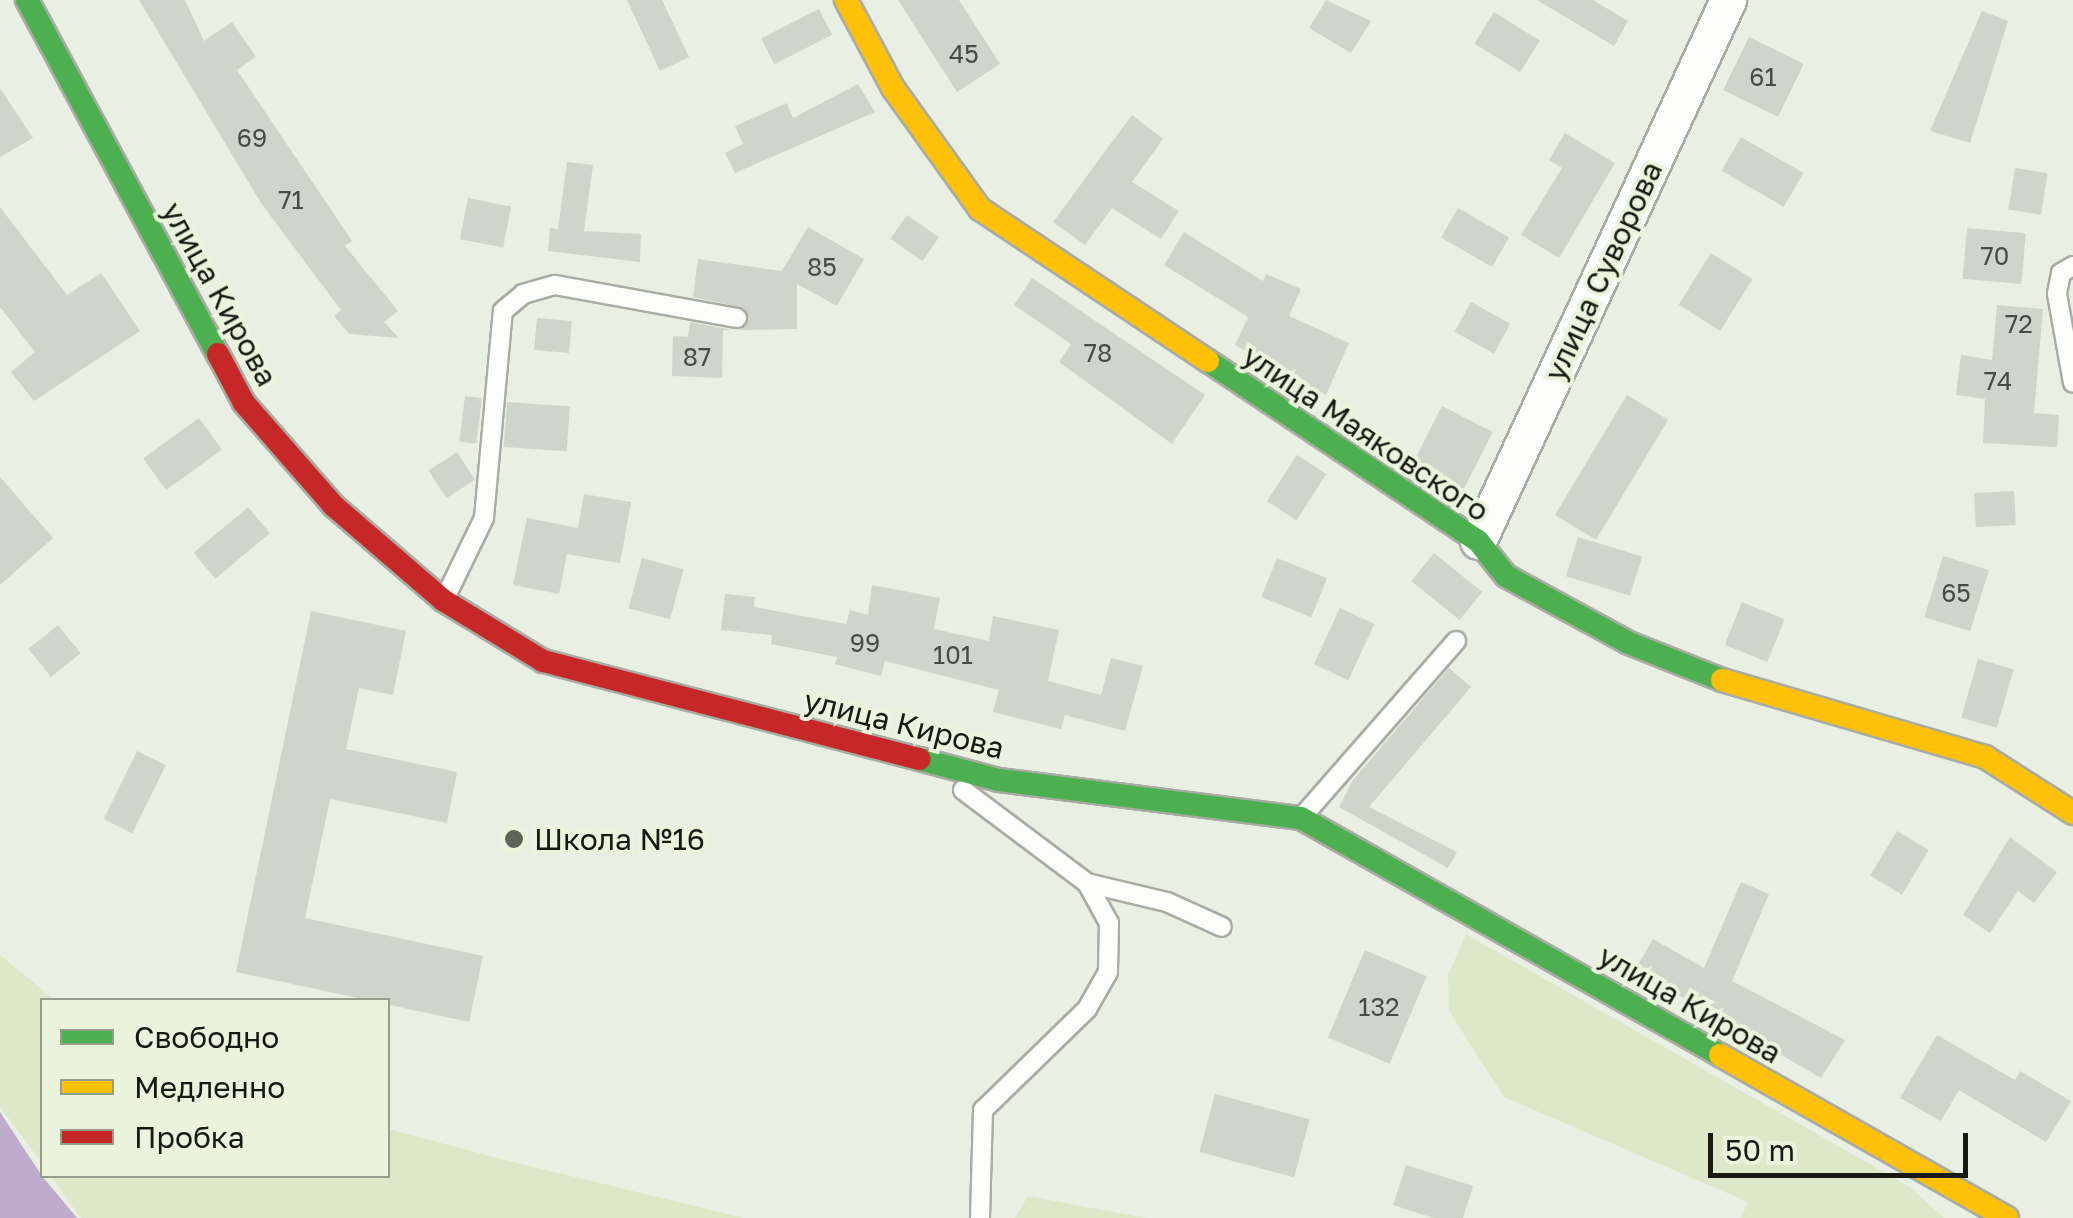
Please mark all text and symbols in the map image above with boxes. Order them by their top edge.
house number: 45 [949,39,979,69]
house number: 61 [1749,62,1777,92]
house number: 69 [237,123,267,153]
street label: улица Суворова [1536,156,1670,386]
house number: 71 [278,185,304,215]
street label: улица Кирова [155,196,285,392]
house number: 70 [1981,241,2009,271]
house number: 85 [807,252,837,282]
house number: 72 [2005,309,2033,339]
street label: улица Маяковского [1236,337,1496,529]
house number: 78 [1084,338,1112,368]
house number: 87 [683,342,711,372]
house number: 74 [1984,366,2012,396]
house number: 65 [1941,578,1971,608]
house number: 99 [850,628,880,658]
house number: 101 [933,640,973,670]
street label: улица Кирова [800,682,1008,766]
place label: Школа №16 [534,821,705,857]
marker: Школа №16 [503,828,525,850]
street label: улица Кирова [1592,937,1788,1071]
house number: 132 [1358,992,1400,1022]
legend [40,998,390,1178]
text: Свободно [134,1019,279,1055]
text: Медленно [134,1069,285,1105]
scale bar [1713,1113,1973,1175]
text: Пробка [134,1119,245,1155]
text: 50 m [1725,1132,1795,1168]

